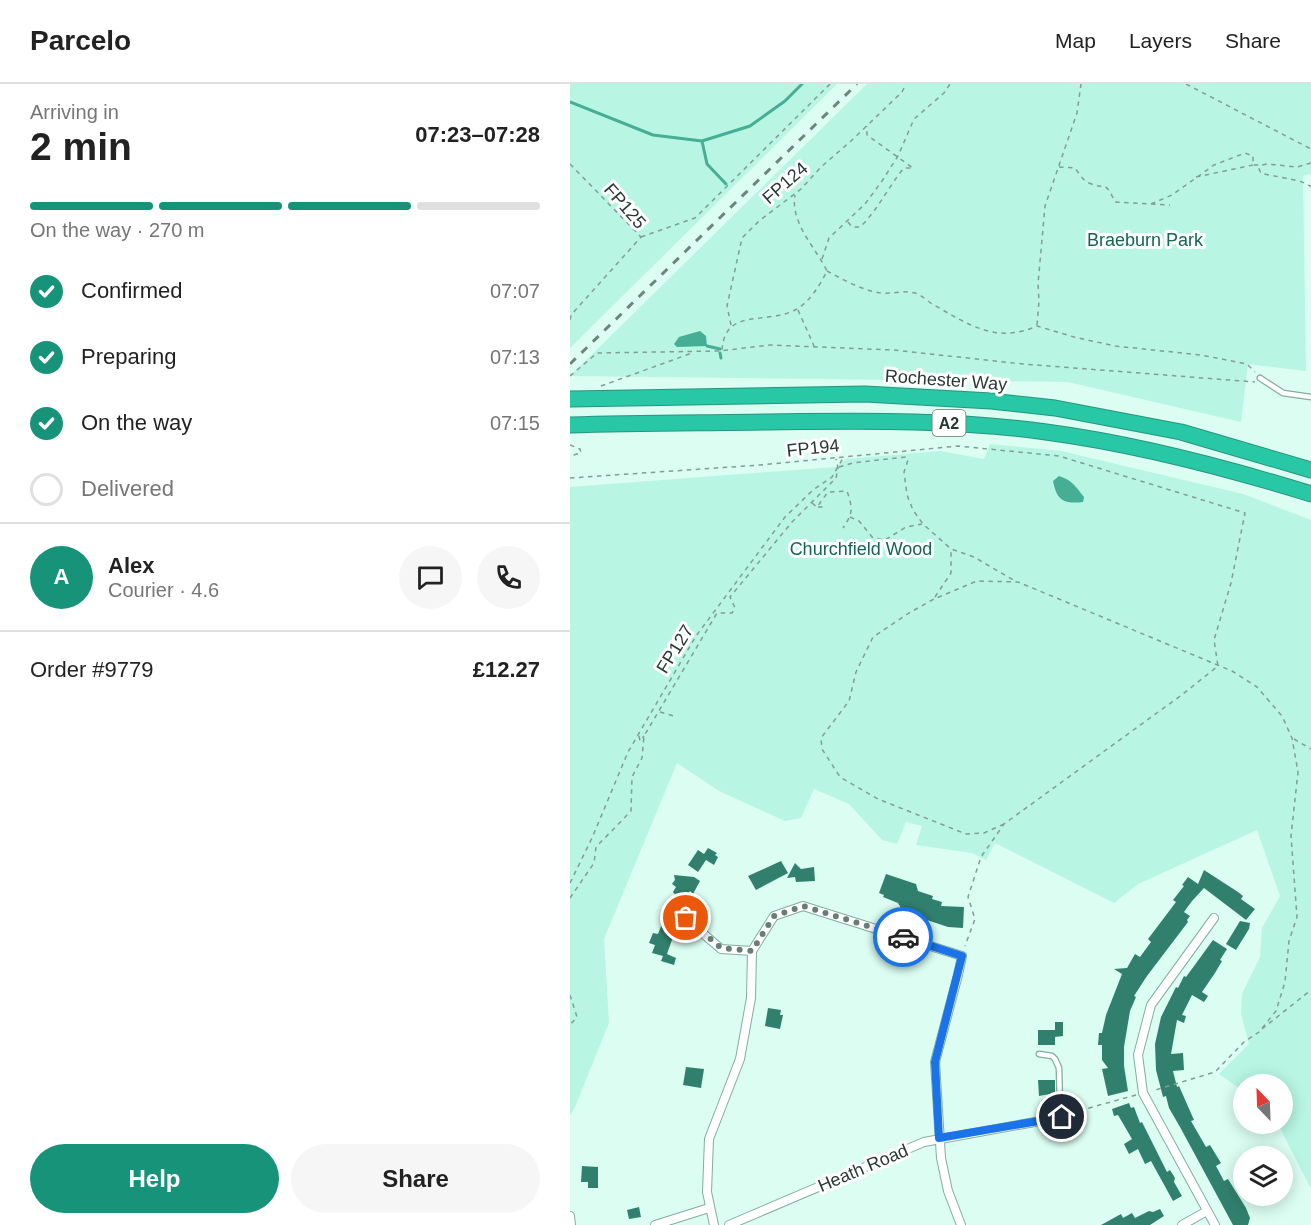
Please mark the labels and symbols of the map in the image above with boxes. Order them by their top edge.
street label: FP124 [758,158,812,208]
street label: FP125 [600,179,650,233]
park label: Braeburn Park [1087,230,1204,250]
street label: Rochester Way [884,366,1008,394]
road number: A2 [932,410,965,436]
street label: FP194 [786,435,840,461]
park label: Churchfield Wood [790,539,932,559]
street label: FP127 [652,621,698,677]
pin [660,892,711,943]
courier [873,907,933,967]
north arrow [1233,1074,1293,1134]
pin [1036,1091,1087,1142]
street label: Heath Road [815,1140,911,1196]

